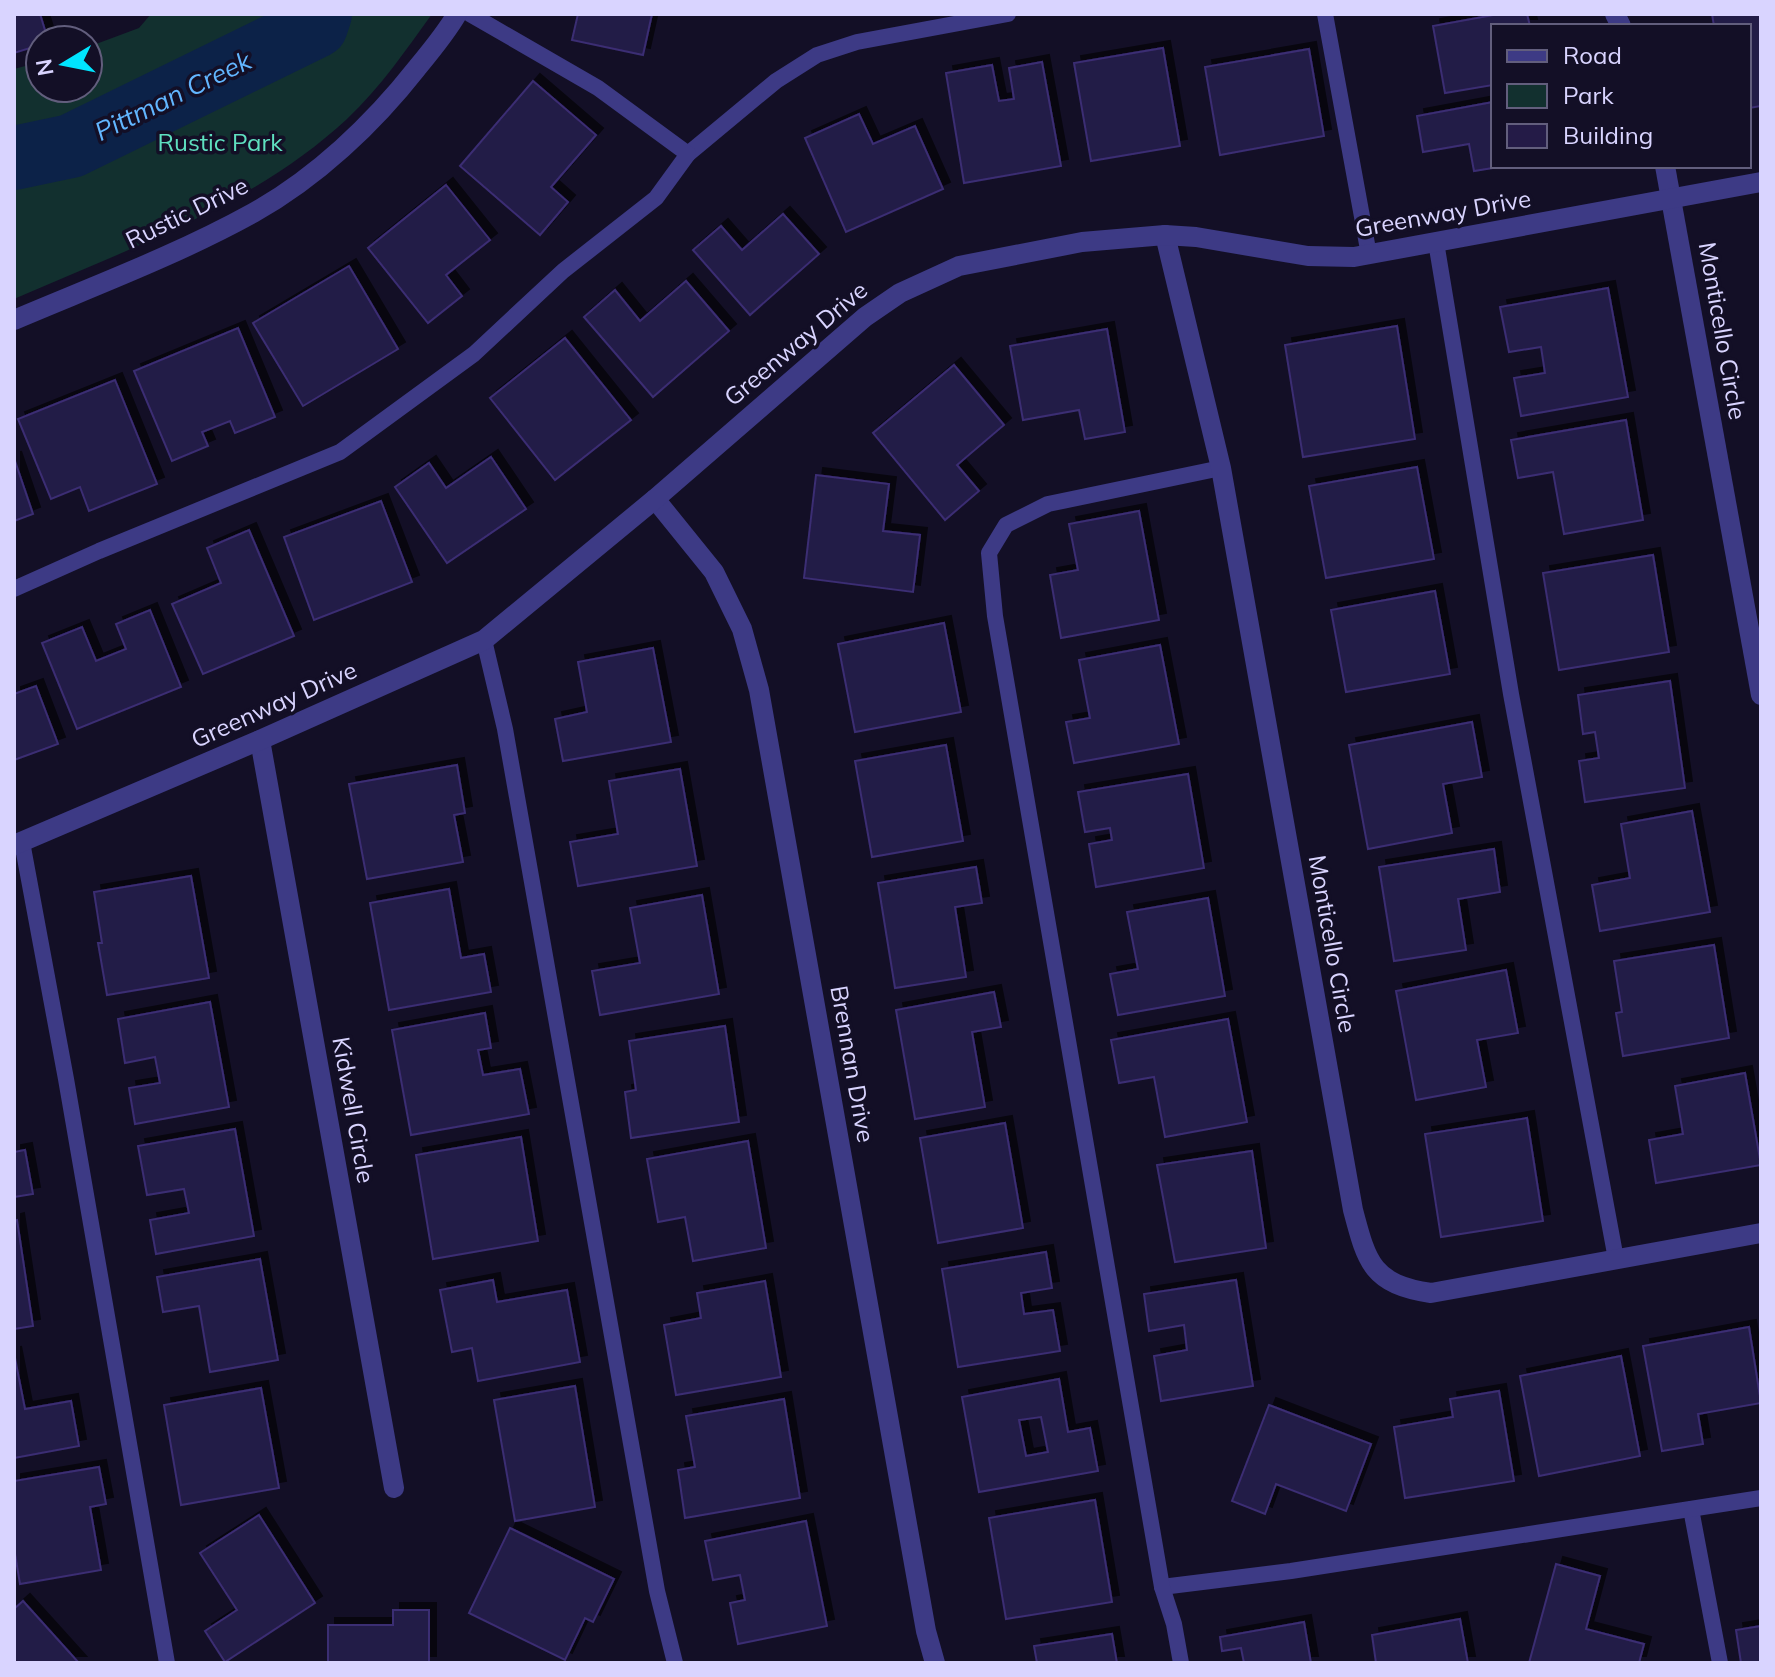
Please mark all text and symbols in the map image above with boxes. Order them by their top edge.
north arrow [24,24,104,104]
legend [1491,24,1751,168]
text: Road [1563,40,1622,70]
water label: Pittman Creek [89,43,257,148]
text: N [29,57,60,78]
text: Park [1563,80,1614,110]
text: Building [1563,120,1653,150]
park label: Rustic Park [157,127,283,157]
street label: Rustic Drive [120,170,253,255]
street label: Greenway Drive [1353,183,1533,243]
street label: Monticello Circle [1693,240,1753,422]
street label: Greenway Drive [718,275,873,412]
street label: Greenway Drive [186,654,361,754]
street label: Monticello Circle [1303,853,1363,1035]
street label: Brennan Drive [824,983,882,1145]
street label: Kidwell Circle [326,1034,382,1185]

